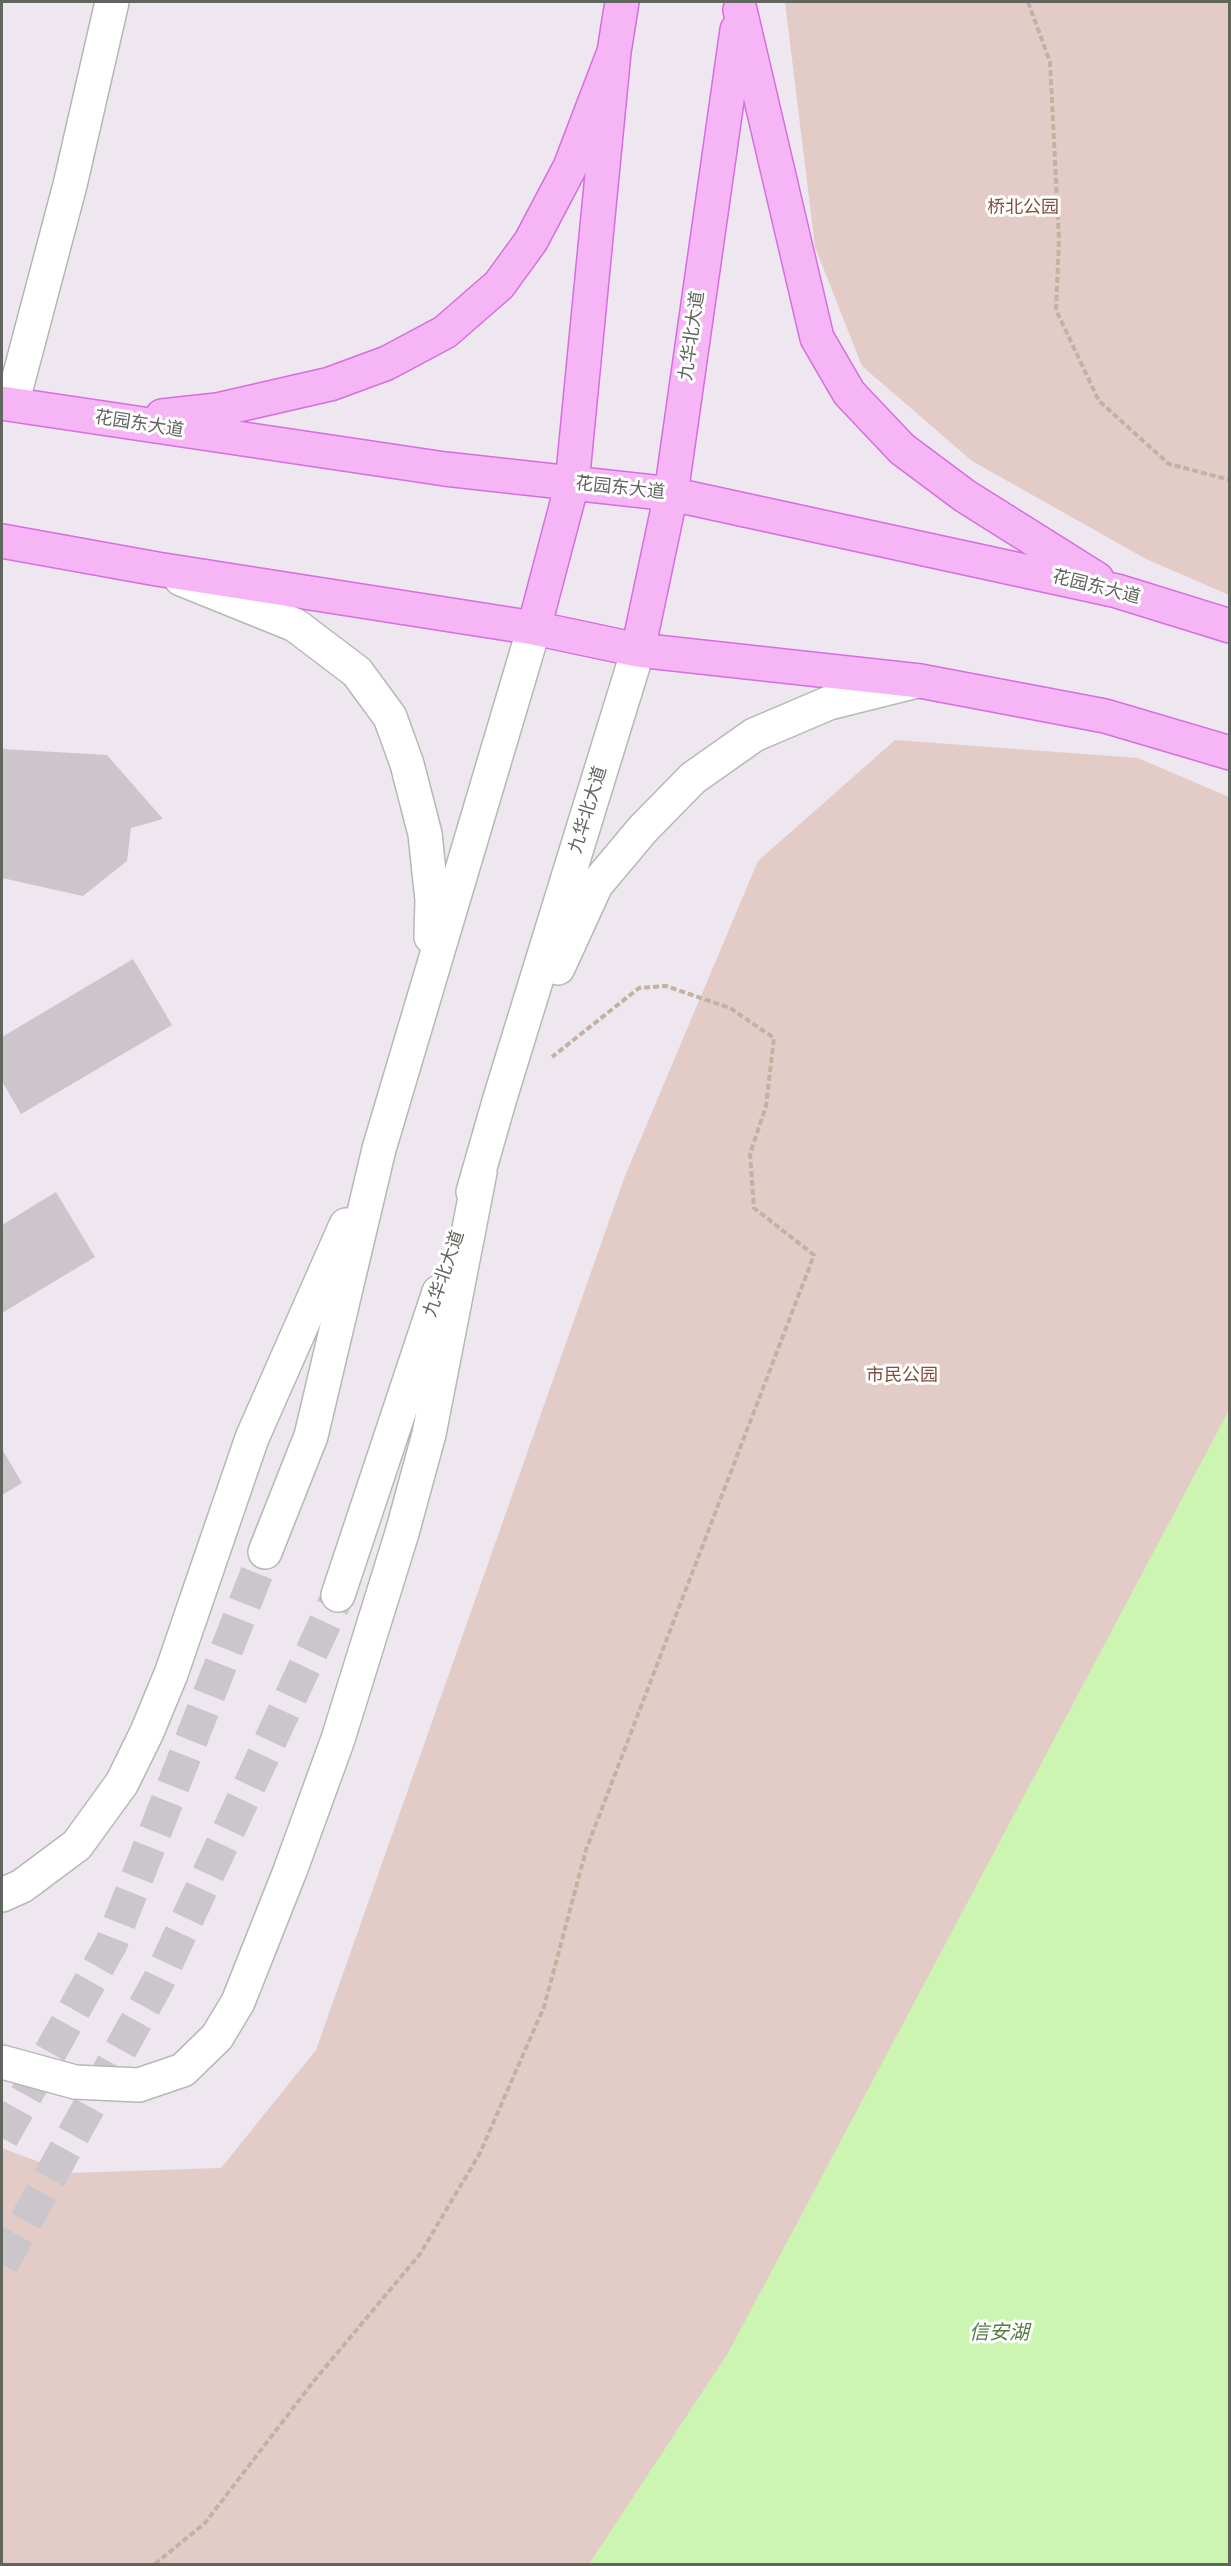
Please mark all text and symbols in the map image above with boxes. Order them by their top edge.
park label: 桥北公园 [987,198,1059,220]
street label: 九华北大道 [676,290,710,382]
street label: 花园东大道 [93,407,185,443]
street label: 花园东大道 [574,474,666,504]
street label: 花园东大道 [1050,567,1142,609]
street label: 九华北大道 [566,764,612,856]
street label: 九华北大道 [420,1228,470,1320]
park label: 市民公园 [866,1366,938,1388]
water label: 信安湖 [969,2322,1029,2346]

